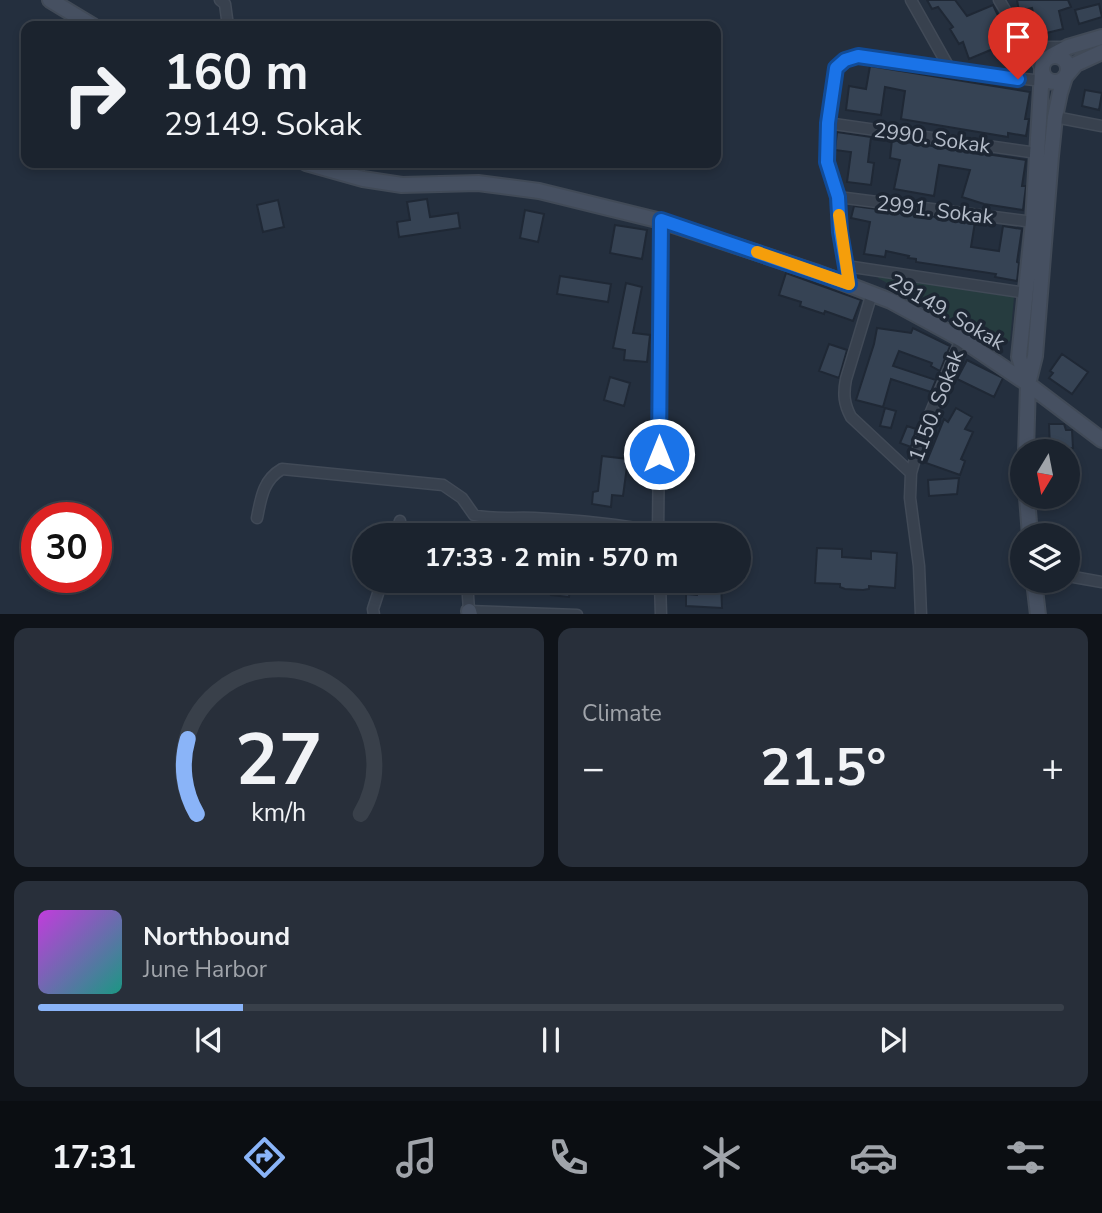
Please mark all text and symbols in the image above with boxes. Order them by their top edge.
pin [988,7,1048,79]
icon: arrive [999,18,1037,56]
text: 160 m [164,39,308,106]
icon: right [49,49,140,140]
text: 29149. Sokak [164,103,362,146]
street label: 2990. Sokak [872,116,992,160]
street label: 2991. Sokak [875,189,995,231]
street label: 29149. Sokak [884,267,1011,357]
street label: 1150. Sokak [902,346,970,466]
position arrow [622,417,696,491]
north arrow [1010,439,1080,509]
map controls [1010,439,1080,593]
speed limit sign: 30 [21,502,112,593]
button: layers [1010,523,1080,593]
text: 17:33 · 2 min · 570 m [425,540,678,575]
text: Climate [582,698,662,729]
text: 27 [235,710,323,810]
text: 21.5° [760,732,886,803]
text: − [582,743,605,794]
text: + [1041,743,1064,794]
text: km/h [251,795,307,829]
text: Northbound [143,919,290,954]
text: June Harbor [143,954,267,985]
icon: previous [190,1021,228,1059]
icon: pause [532,1021,570,1059]
icon: next [874,1021,912,1059]
icon: directions [240,1133,289,1182]
icon: music [392,1133,441,1182]
icon: phone [544,1133,593,1182]
icon: climate [697,1133,746,1182]
icon: car [849,1133,898,1182]
icon: filters [1001,1133,1050,1182]
text: 17:31 [52,1136,136,1179]

